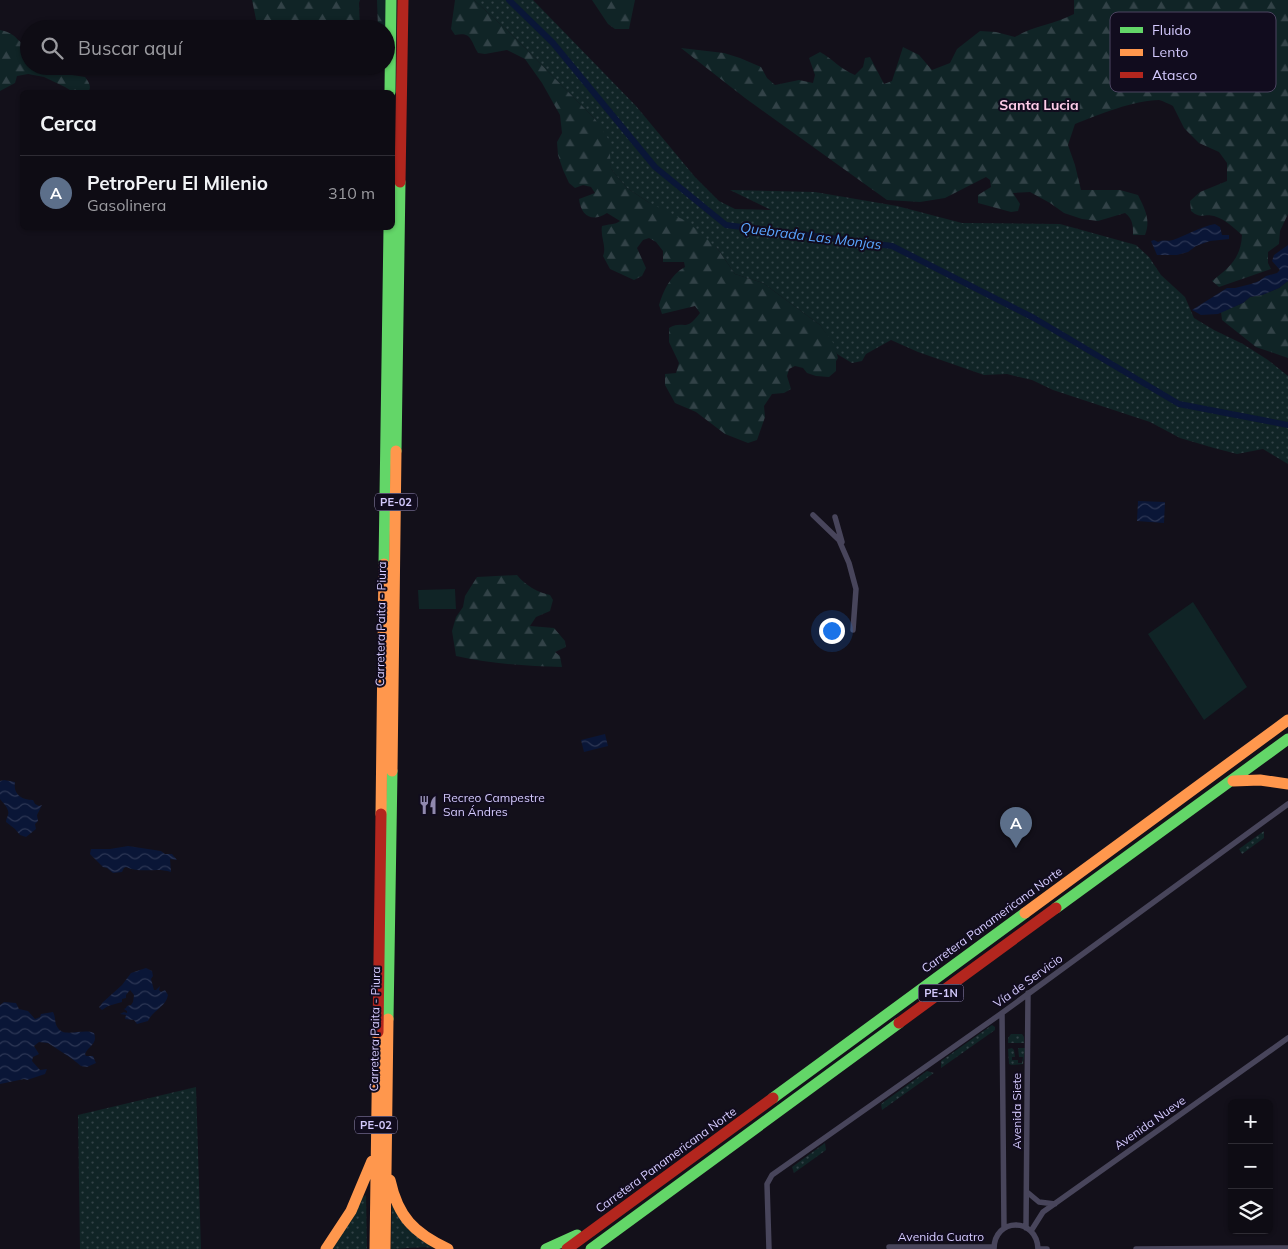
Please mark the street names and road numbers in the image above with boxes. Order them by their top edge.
road number: PE-02 [375,494,417,511]
street label: Carretera Paita - Piura [372,561,389,687]
street label: Carretera Panamericana Norte [918,863,1065,976]
street label: Vía de Servicio [990,950,1065,1011]
street label: Carretera Paita - Piura [366,966,383,1092]
road number: PE-1N [918,984,964,1001]
street label: Avenida Siete [1009,1073,1024,1149]
street label: Avenida Nueve [1111,1092,1188,1153]
street label: Carretera Panamericana Norte [592,1103,739,1216]
road number: PE-02 [355,1116,397,1134]
street label: Avenida Cuatro [898,1229,984,1244]

